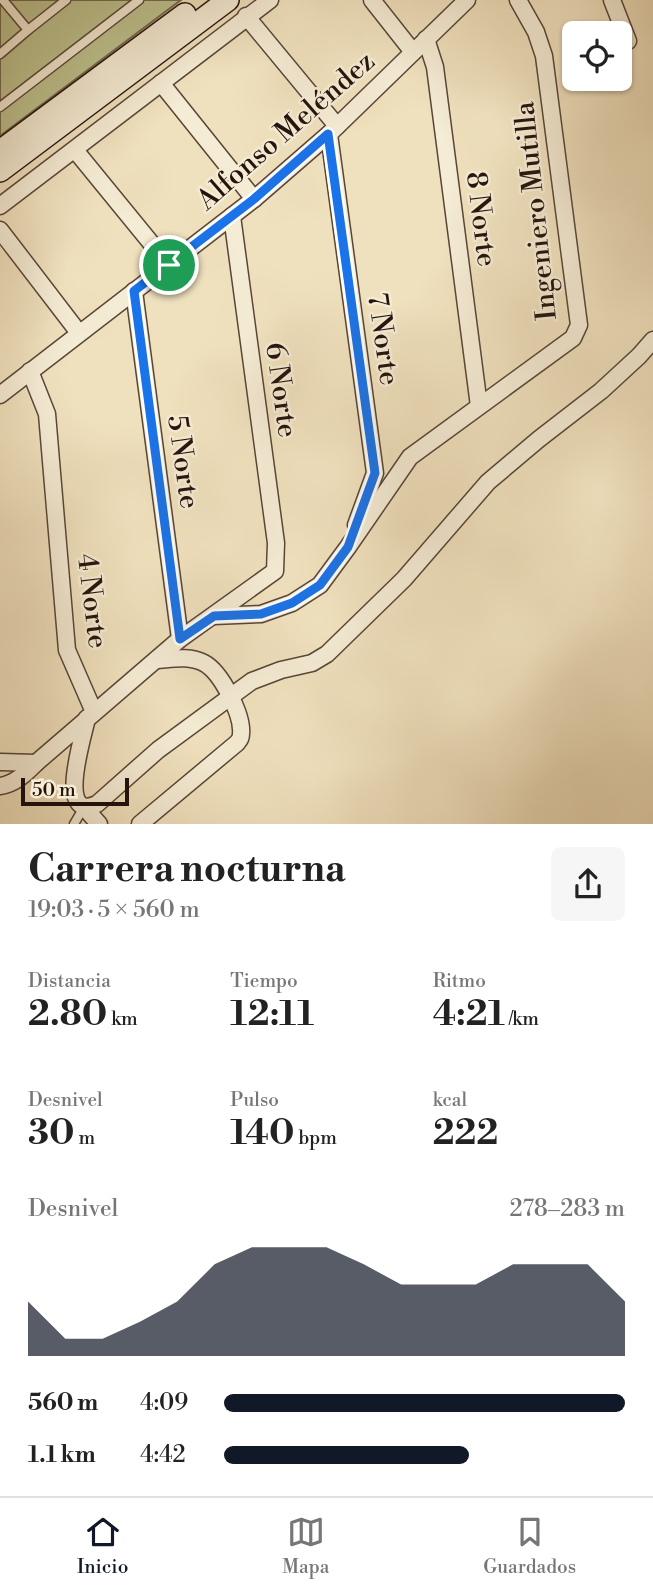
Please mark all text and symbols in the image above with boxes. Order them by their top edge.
map controls [562,21,632,91]
button: locate [562,21,632,91]
street label: Alfonso Meléndez [189,44,382,219]
street label: Ingeniero Mutilla [507,99,565,322]
street label: 8 Norte [458,169,504,269]
pin [139,235,199,295]
icon: arrive [150,246,188,284]
street label: 7 Norte [359,291,407,387]
street label: 6 Norte [257,340,305,440]
street label: 5 Norte [159,413,207,511]
street label: 4 Norte [69,552,115,650]
scale bar [21,775,130,807]
text: 50 m [32,778,76,802]
text: Carrera nocturna [28,846,346,893]
button: share [551,847,625,921]
text: 19:03 · 5 × 560 m [28,896,200,924]
text: Distancia [28,969,111,993]
text: Tiempo [230,969,298,993]
text: Ritmo [433,969,486,993]
text: 2.80 [28,993,107,1036]
text: 12:11 [230,993,314,1036]
text: 4:21 [433,993,505,1036]
text: km [107,1007,138,1031]
text: /km [505,1007,539,1031]
text: Desnivel [28,1088,103,1112]
text: Pulso [230,1088,279,1112]
text: kcal [433,1088,467,1112]
text: 30 [28,1112,75,1155]
text: 140 [230,1112,294,1155]
text: 222 [433,1112,498,1155]
text: m [75,1126,95,1150]
text: bpm [294,1126,337,1150]
text: Desnivel [28,1195,118,1223]
text: 278–283 m [510,1195,625,1223]
text: 560 m [28,1389,98,1417]
text: 4:09 [140,1389,188,1417]
text: 1.1 km [28,1441,96,1469]
text: 4:42 [140,1441,186,1469]
tab: Inicio [77,1513,128,1579]
tab: Mapa [282,1513,329,1579]
tab: Guardados [483,1513,576,1579]

